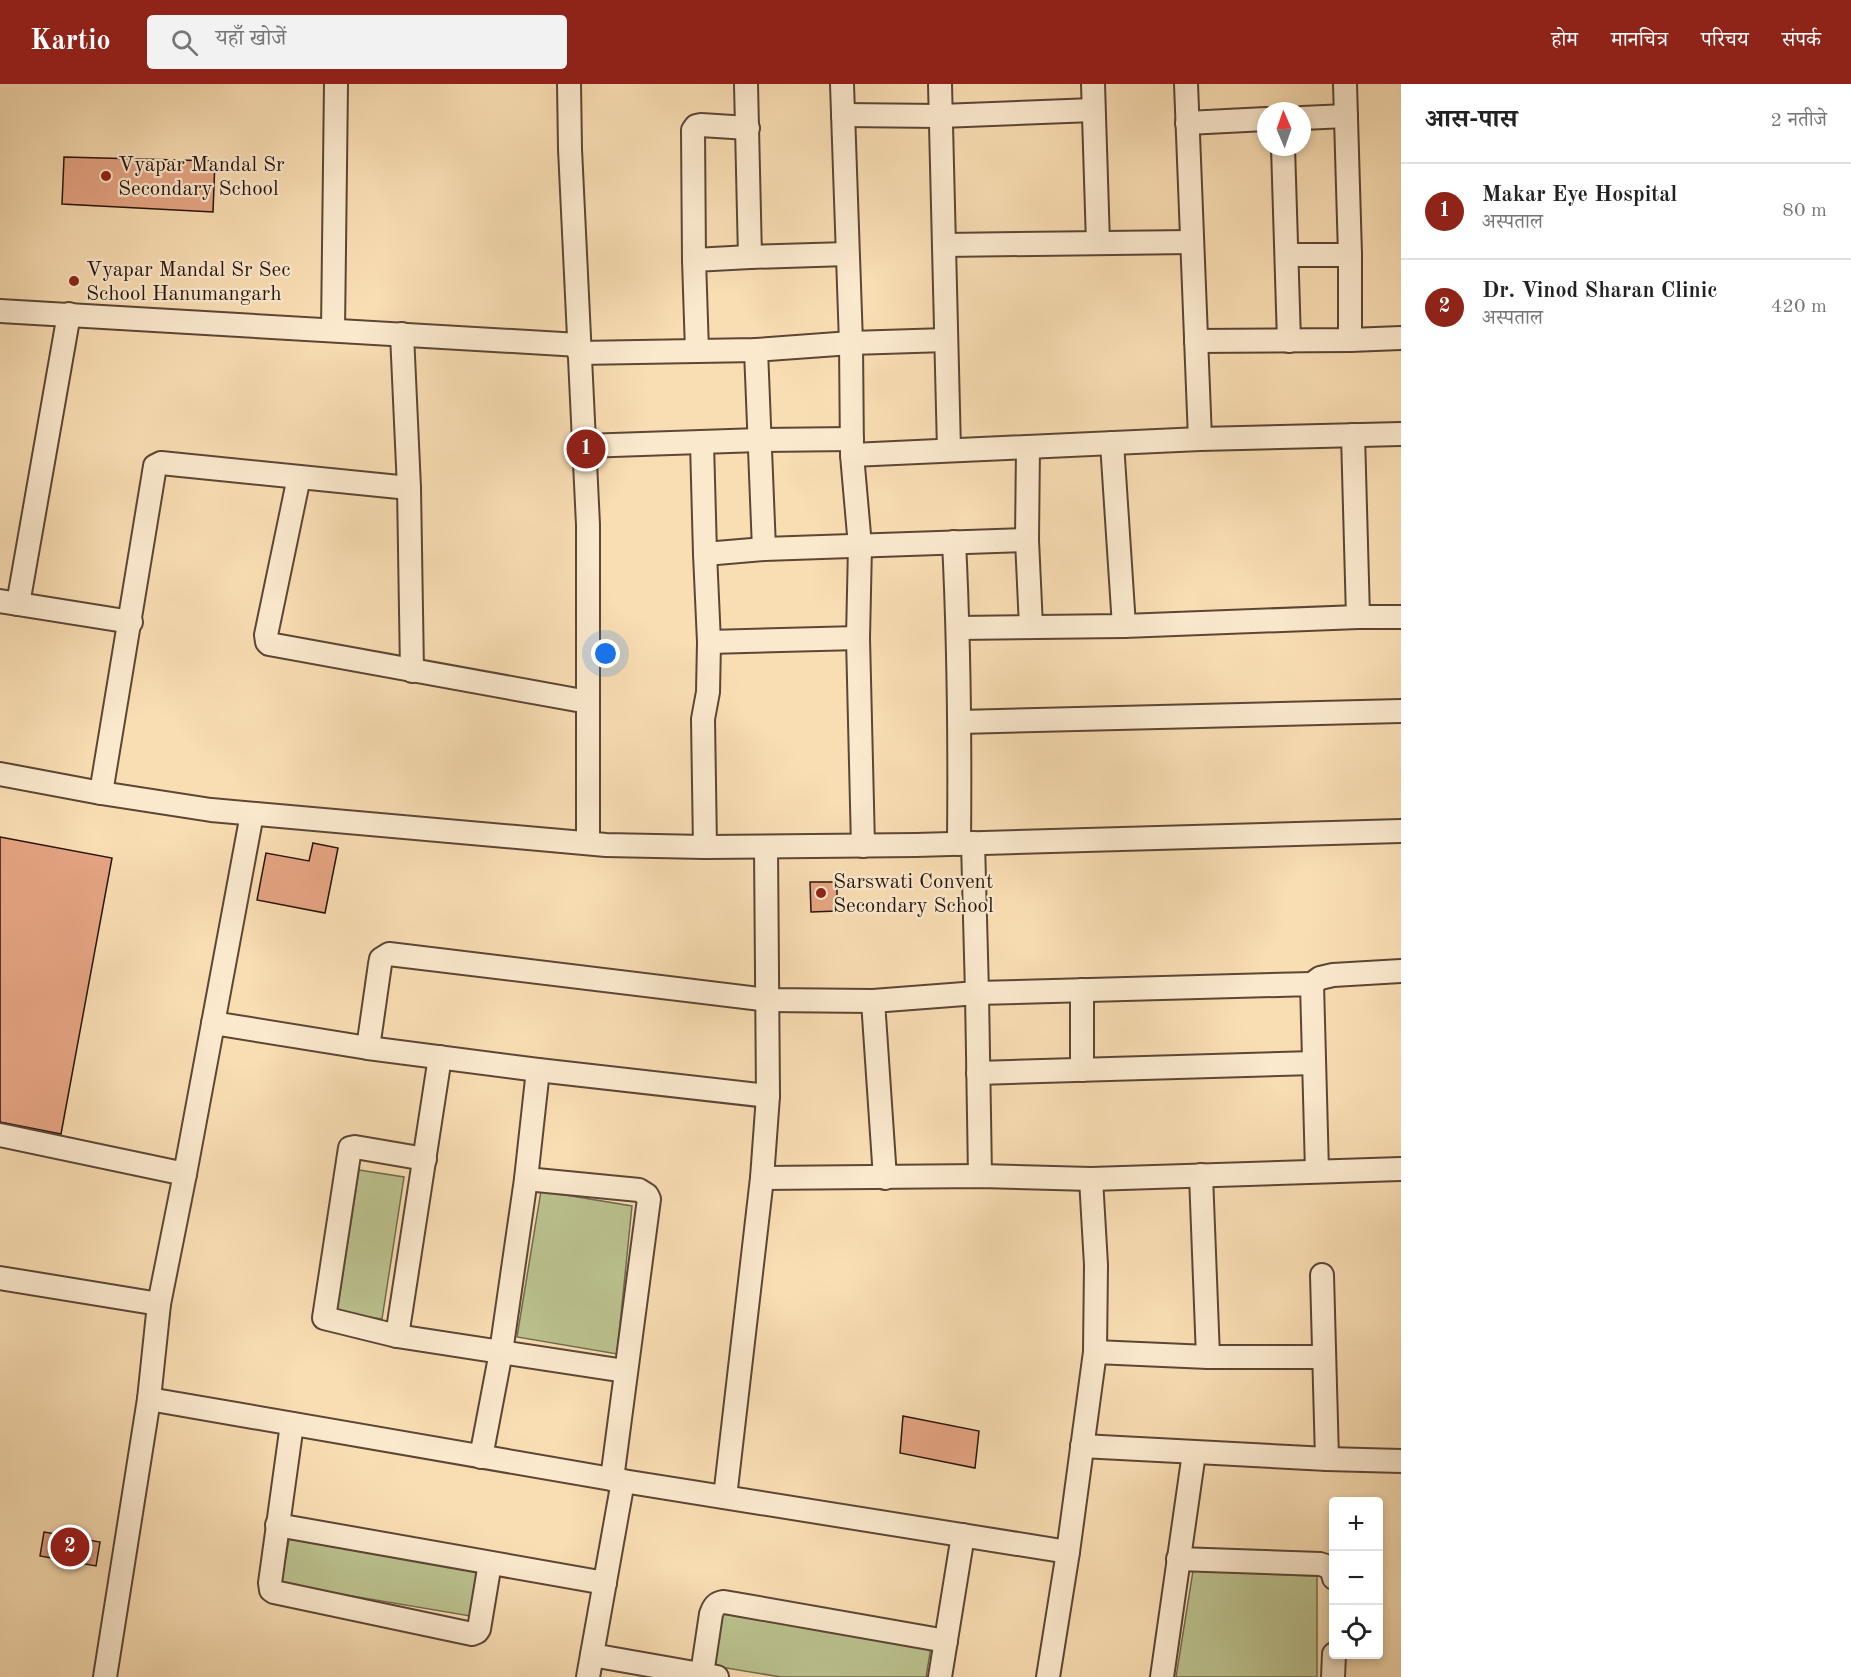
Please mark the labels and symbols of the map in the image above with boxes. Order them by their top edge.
north arrow [1257,102,1311,156]
place label: Vyapar Mandal Sr Secondary School [118,155,285,200]
marker: Vyapar Mandal Sr Secondary School [99,169,113,183]
place label: Vyapar Mandal Sr Sec School Hanumangarh [86,260,290,305]
marker: Vyapar Mandal Sr Sec School Hanumangarh [67,274,81,288]
pin: 1 [566,426,606,472]
your location [591,639,620,668]
place label: Sarswati Convent Secondary School [833,872,994,917]
marker: Sarswati Convent Secondary School [814,886,828,900]
pin: 2 [50,1524,90,1570]

